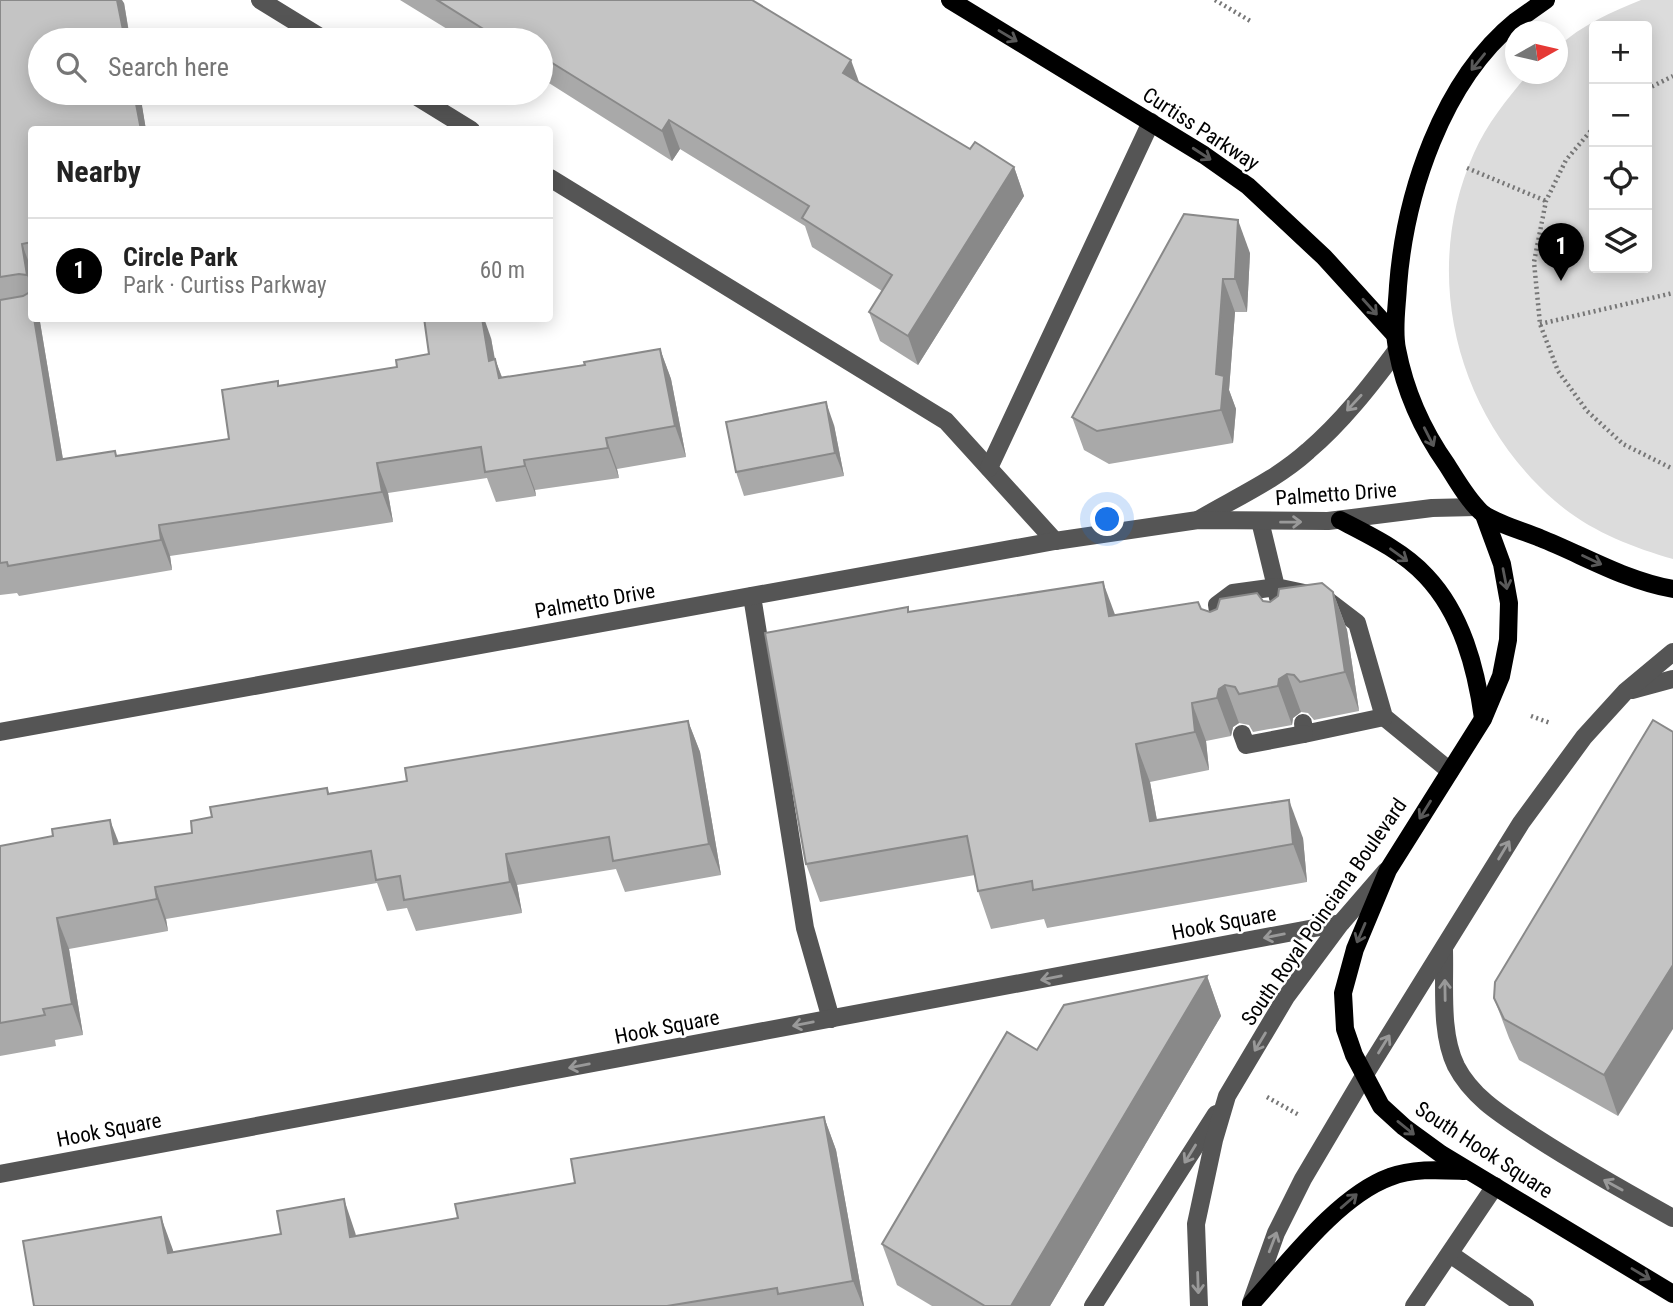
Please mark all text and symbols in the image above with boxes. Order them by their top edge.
north arrow [1505,21,1568,84]
map controls [1589,21,1652,273]
button: + [1589,21,1652,84]
search box [28,28,553,105]
one-way arrow [998,29,1018,43]
icon: search [52,48,90,86]
text: Search here [108,52,229,82]
one-way arrow [1471,53,1486,71]
street label: Curtiss Parkway [1138,83,1264,176]
button: − [1589,84,1652,147]
button: locate [1589,147,1652,210]
one-way arrow [1192,148,1212,162]
text: Nearby [56,154,141,189]
button: layers [1589,210,1652,273]
pin: 1 [1538,223,1584,281]
text: Circle Park [123,242,238,272]
text: 1 [73,257,85,284]
text: 60 m [480,257,525,284]
text: Park · Curtiss Parkway [123,272,327,299]
one-way arrow [1361,298,1378,315]
one-way arrow [1346,394,1362,412]
one-way arrow [1423,426,1437,447]
street label: Palmetto Drive [1275,478,1398,510]
your location [1090,502,1124,536]
one-way arrow [1279,515,1302,528]
one-way arrow [1389,547,1408,562]
one-way arrow [1581,554,1602,567]
one-way arrow [1499,567,1512,590]
street label: Palmetto Drive [533,579,657,623]
street label: South Royal Poinciana Boulevard [1236,794,1412,1030]
one-way arrow [1418,799,1432,819]
one-way arrow [1498,841,1512,861]
street label: Hook Square [1170,901,1278,945]
one-way arrow [1354,921,1367,943]
one-way arrow [1263,930,1286,944]
one-way arrow [1040,972,1063,985]
one-way arrow [1438,979,1452,1002]
street label: Hook Square [613,1005,721,1049]
one-way arrow [792,1018,815,1032]
one-way arrow [1252,1032,1266,1052]
one-way arrow [1378,1034,1392,1054]
one-way arrow [568,1060,591,1073]
street label: South Hook Square [1411,1097,1557,1203]
street label: Hook Square [55,1108,163,1152]
one-way arrow [1397,1121,1415,1136]
one-way arrow [1183,1143,1197,1163]
one-way arrow [1604,1178,1624,1192]
one-way arrow [1339,1194,1357,1210]
one-way arrow [1268,1231,1281,1253]
one-way arrow [1630,1268,1650,1282]
one-way arrow [1191,1271,1205,1294]

